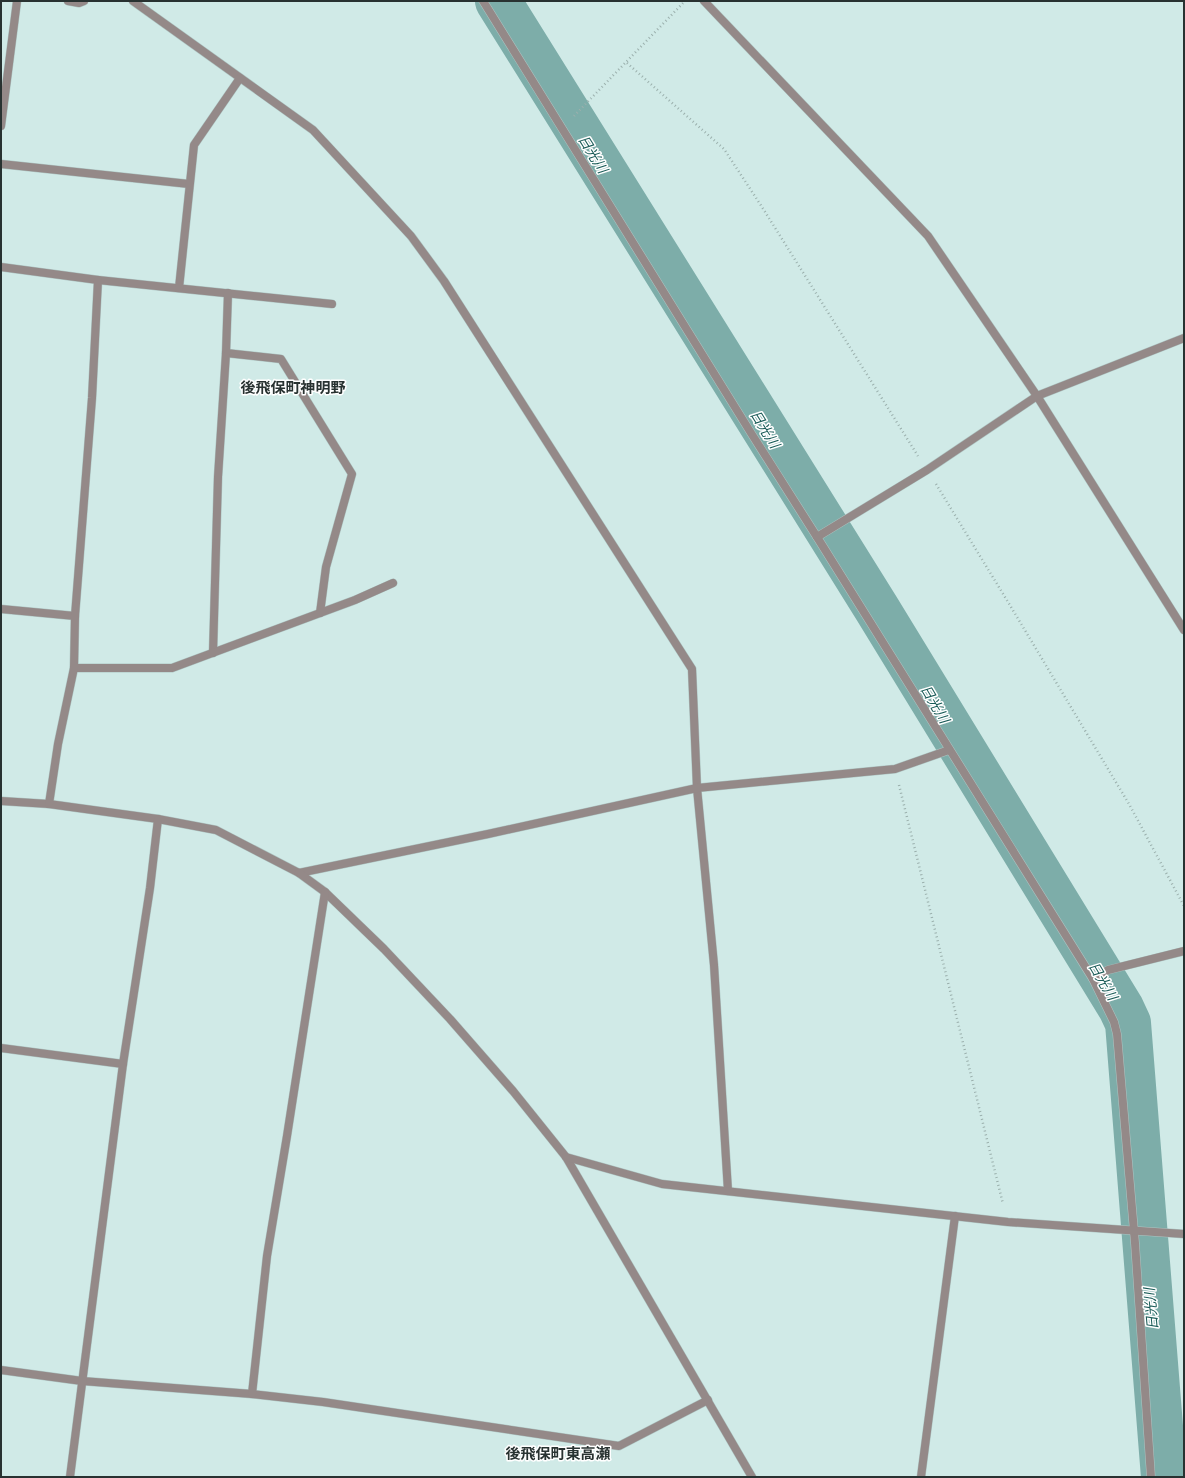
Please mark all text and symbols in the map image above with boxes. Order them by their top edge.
water label: 日光川 [574,131,613,178]
district label: 後飛保町神明野 [240,378,346,398]
water label: 日光川 [746,406,785,453]
water label: 日光川 [916,681,955,728]
water label: 日光川 [1084,958,1123,1005]
water label: 日光川 [1140,1285,1162,1331]
district label: 後飛保町東高瀬 [505,1444,611,1464]

